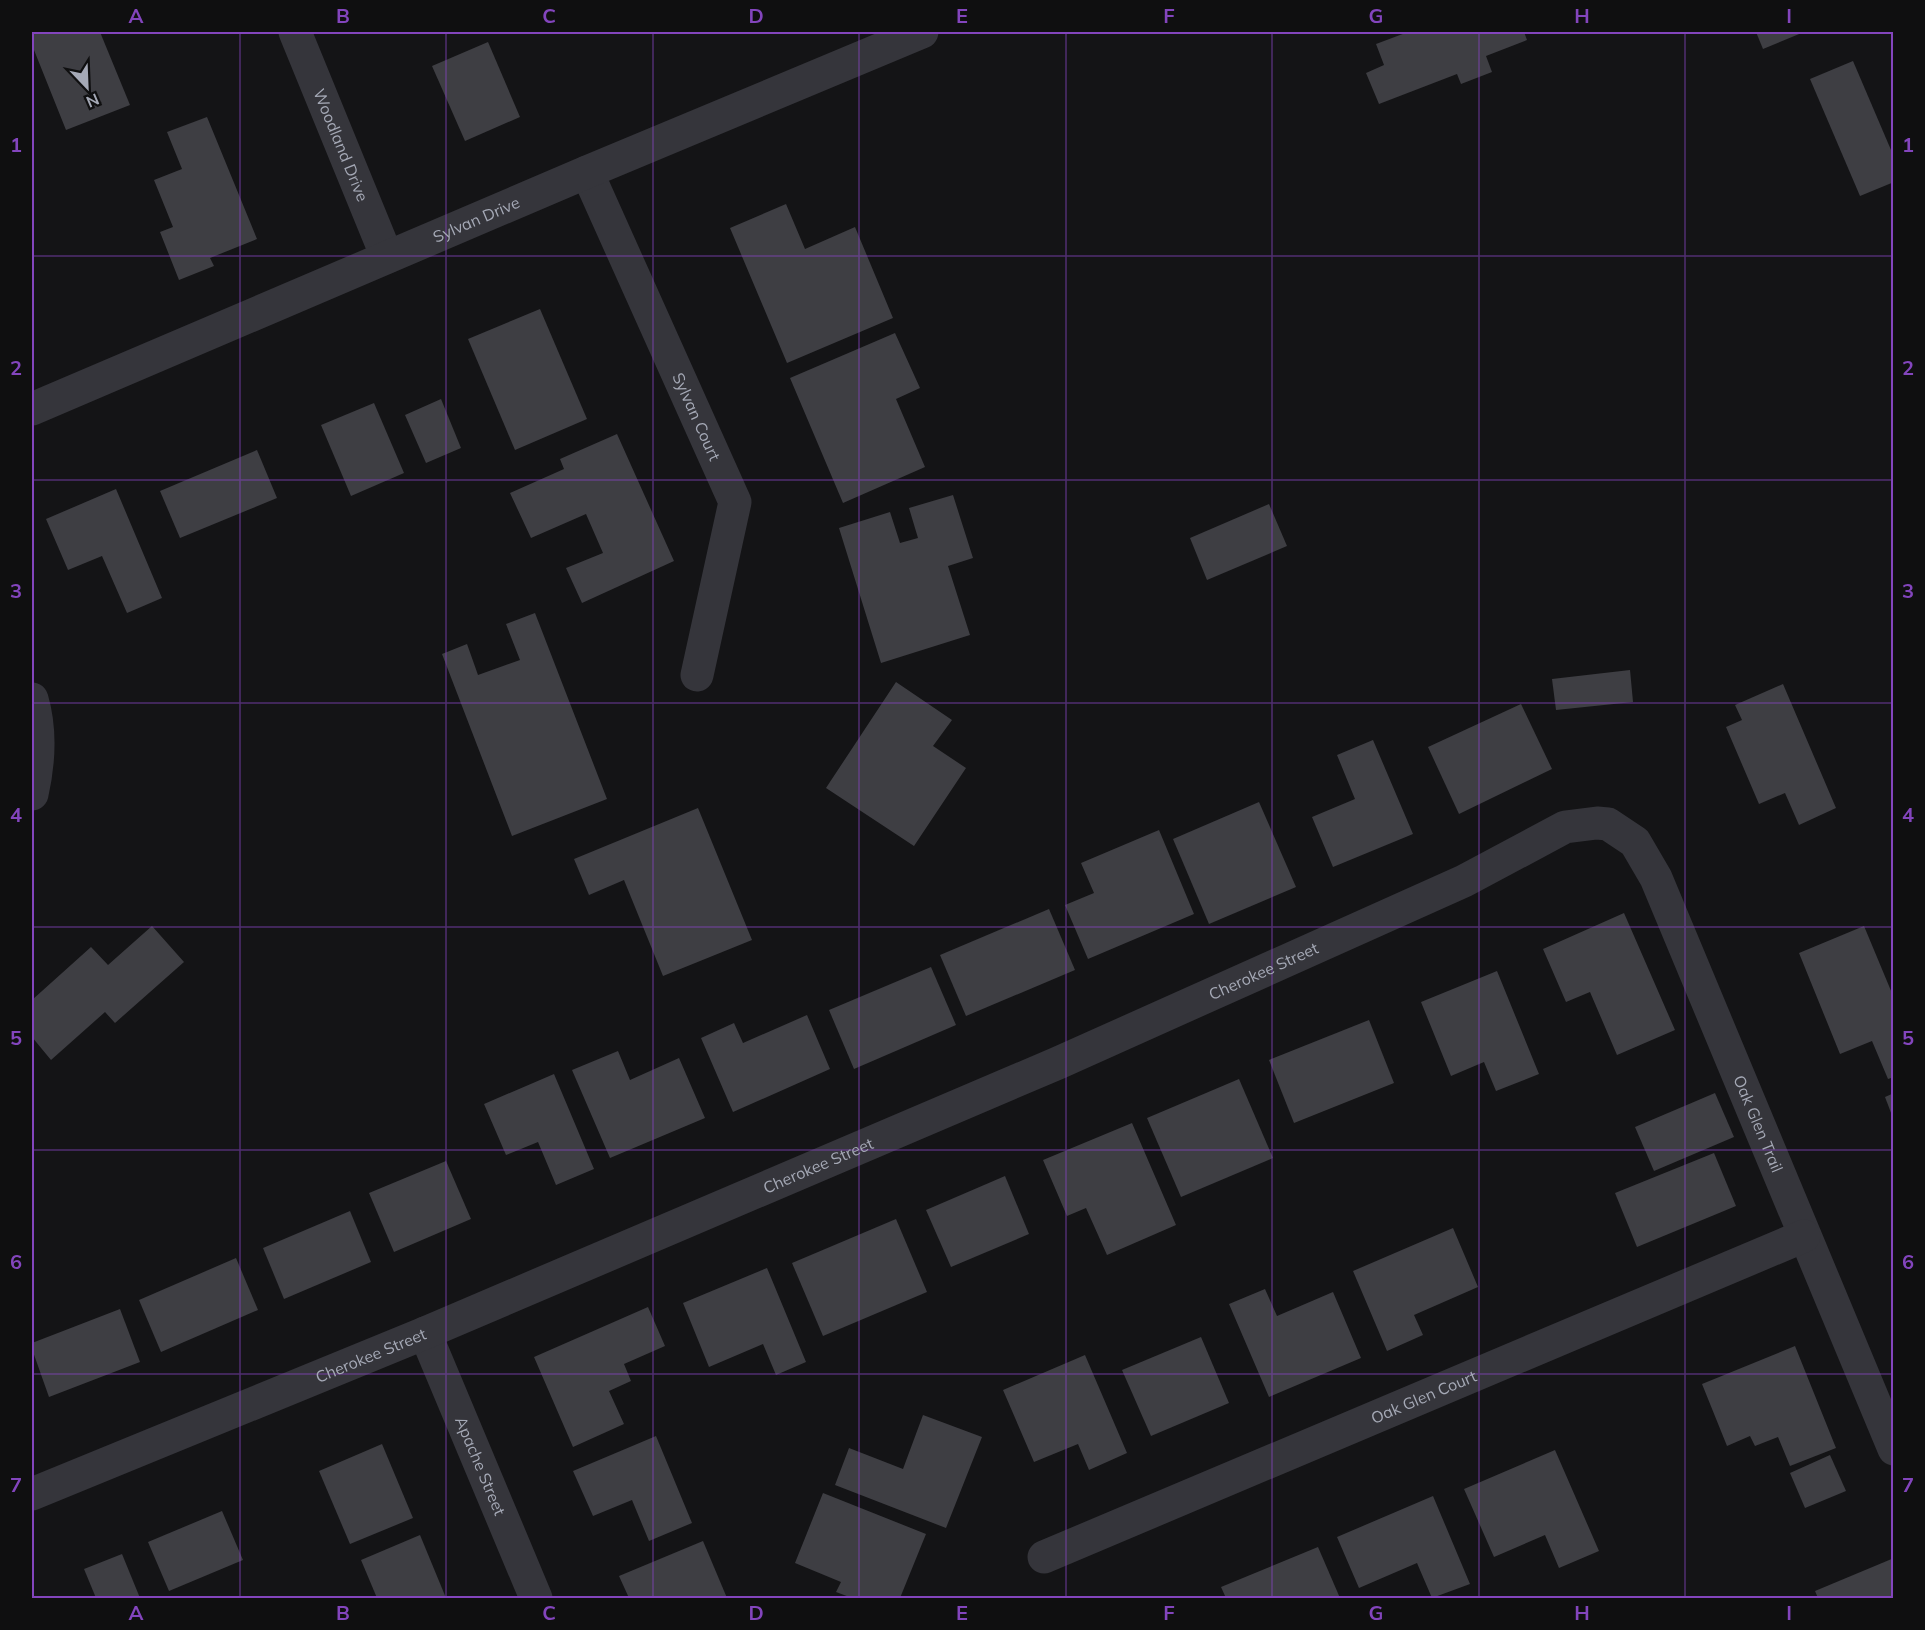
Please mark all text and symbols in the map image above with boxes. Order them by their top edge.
text: A [129,3,144,28]
text: B [336,3,350,28]
text: C [542,3,556,28]
text: D [748,3,764,28]
text: E [956,3,968,28]
text: F [1163,3,1175,28]
text: G [1369,3,1383,28]
text: H [1574,3,1590,28]
text: I [1786,3,1792,28]
north arrow [57,57,117,117]
street label: Woodland Drive [309,86,373,204]
text: N [83,89,102,112]
text: 1 [10,132,22,157]
text: 1 [1902,132,1914,157]
street label: Sylvan Drive [430,192,523,247]
text: 2 [10,355,22,380]
text: 2 [1902,355,1914,380]
street label: Sylvan Court [668,369,725,464]
text: 3 [10,578,22,603]
text: 3 [1902,578,1914,603]
text: 4 [10,802,22,827]
text: 4 [1902,802,1914,827]
street label: Cherokee Street [1206,938,1322,1004]
text: 5 [10,1025,22,1050]
text: 5 [1902,1025,1914,1050]
street label: Oak Glen Trail [1729,1072,1788,1175]
street label: Cherokee Street [760,1133,877,1198]
text: 6 [10,1249,22,1274]
text: 6 [1902,1249,1914,1274]
street label: Cherokee Street [312,1324,429,1387]
street label: Oak Glen Court [1368,1365,1480,1428]
street label: Apache Street [451,1413,510,1519]
text: 7 [10,1472,22,1497]
text: 7 [1902,1472,1914,1497]
text: A [129,1600,144,1625]
text: B [336,1600,350,1625]
text: C [542,1600,556,1625]
text: D [748,1600,764,1625]
text: E [956,1600,968,1625]
text: F [1163,1600,1175,1625]
text: G [1369,1600,1383,1625]
text: H [1574,1600,1590,1625]
text: I [1786,1600,1792,1625]

